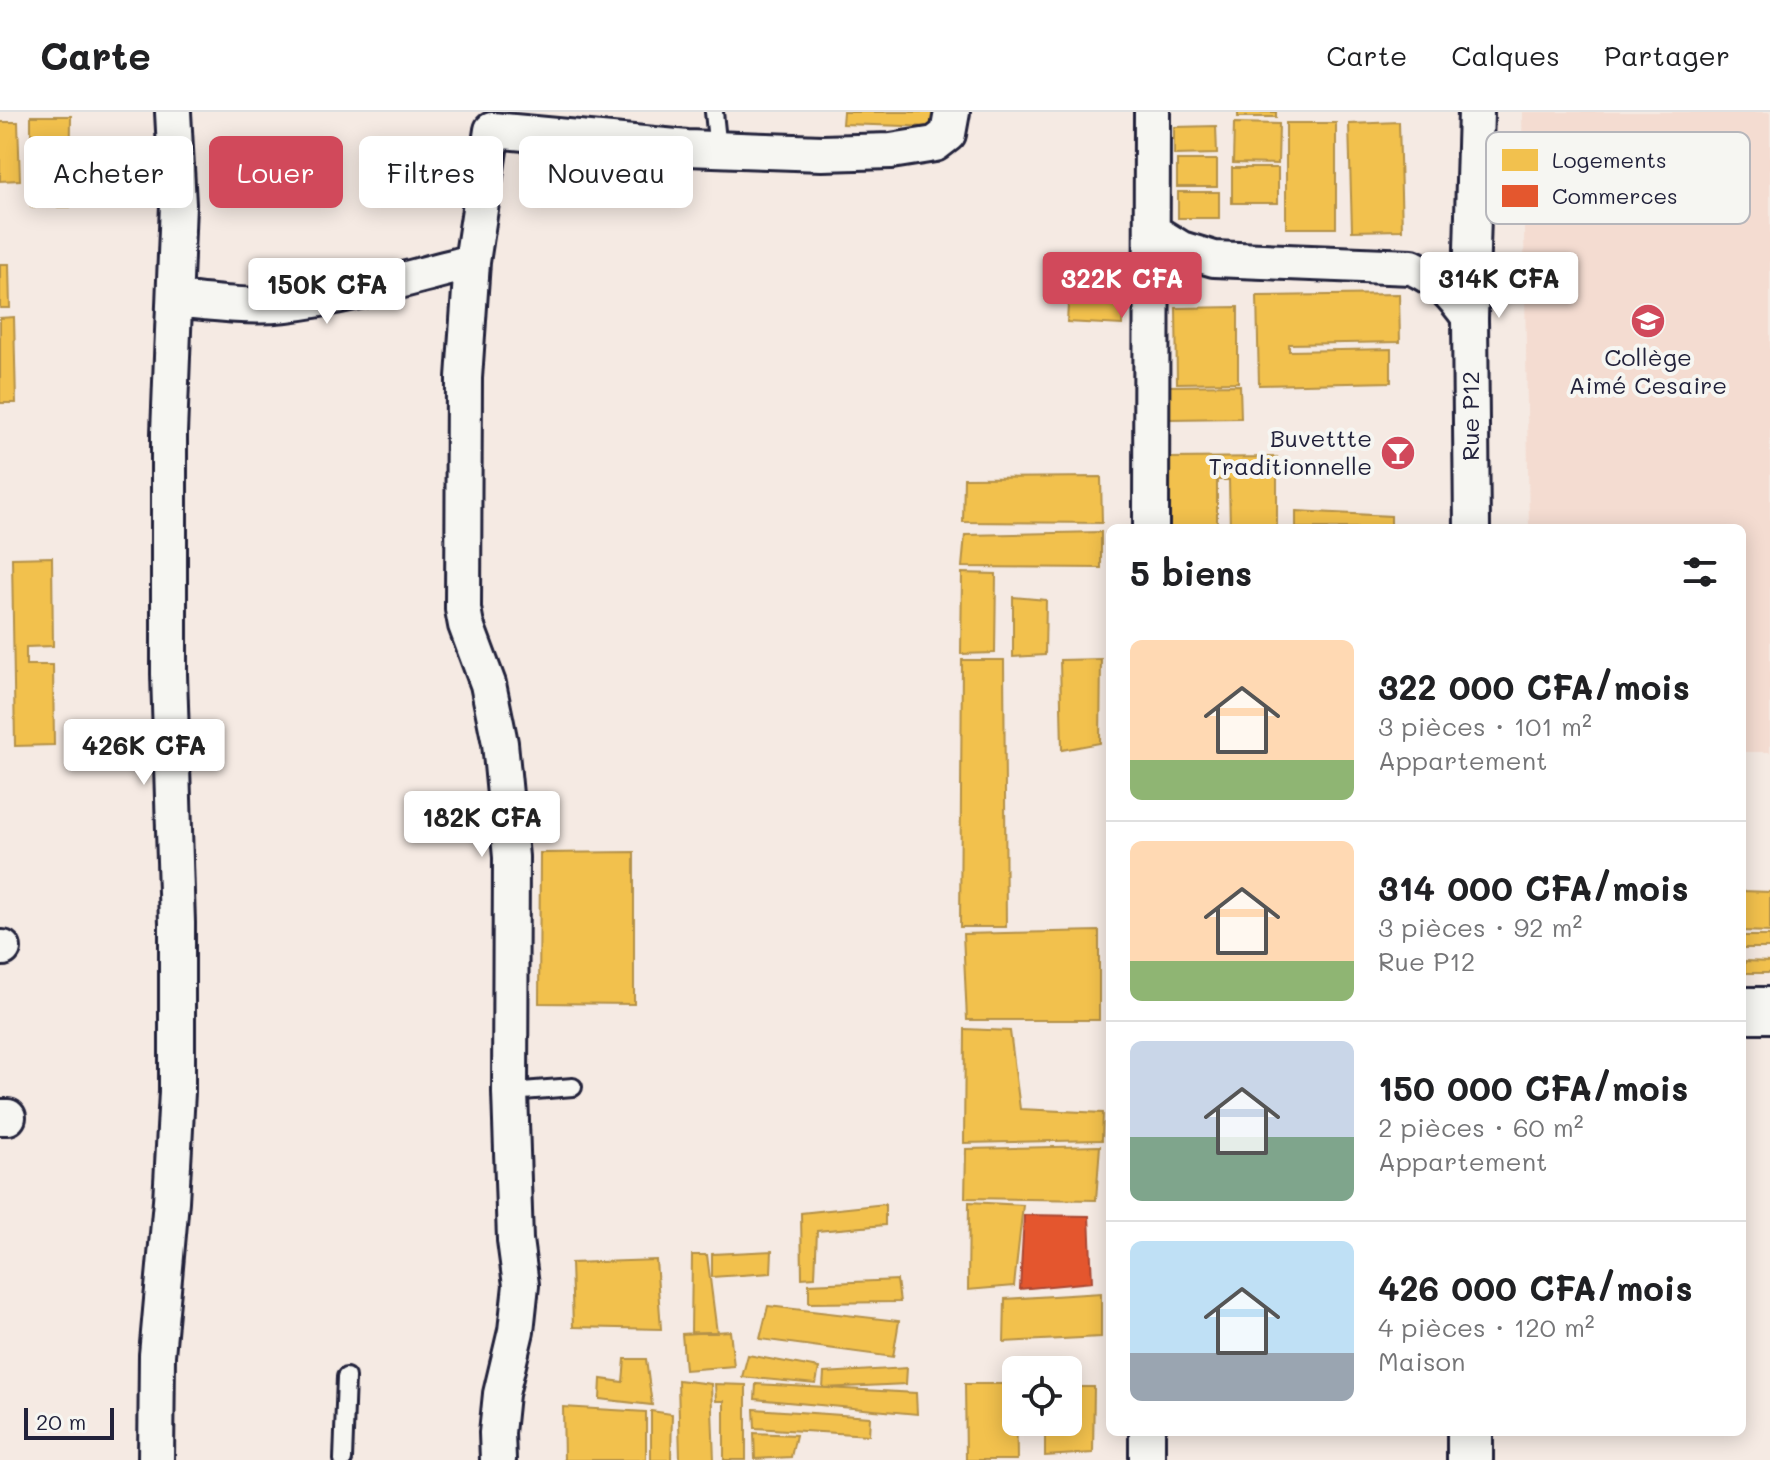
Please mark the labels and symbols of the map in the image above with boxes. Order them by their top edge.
legend [1486,132,1750,224]
text: Logements [1552,145,1667,174]
text: Commerces [1552,181,1678,210]
pin: 322K CFA [1039,252,1205,320]
pin: 314K CFA [1416,252,1582,320]
pin: 150K CFA [244,258,410,326]
school or university icon: Collège Aimé Cesaire [1629,302,1667,340]
place label: Collège Aimé Cesaire [1569,341,1727,400]
street label: Rue P12 [1454,371,1485,461]
place label: Buvettte Traditionnelle [1209,422,1372,481]
bar icon: Buvettte Traditionnelle [1379,434,1417,472]
pin: 426K CFA [61,719,227,787]
pin: 182K CFA [399,791,565,859]
scale bar [24,1404,114,1440]

